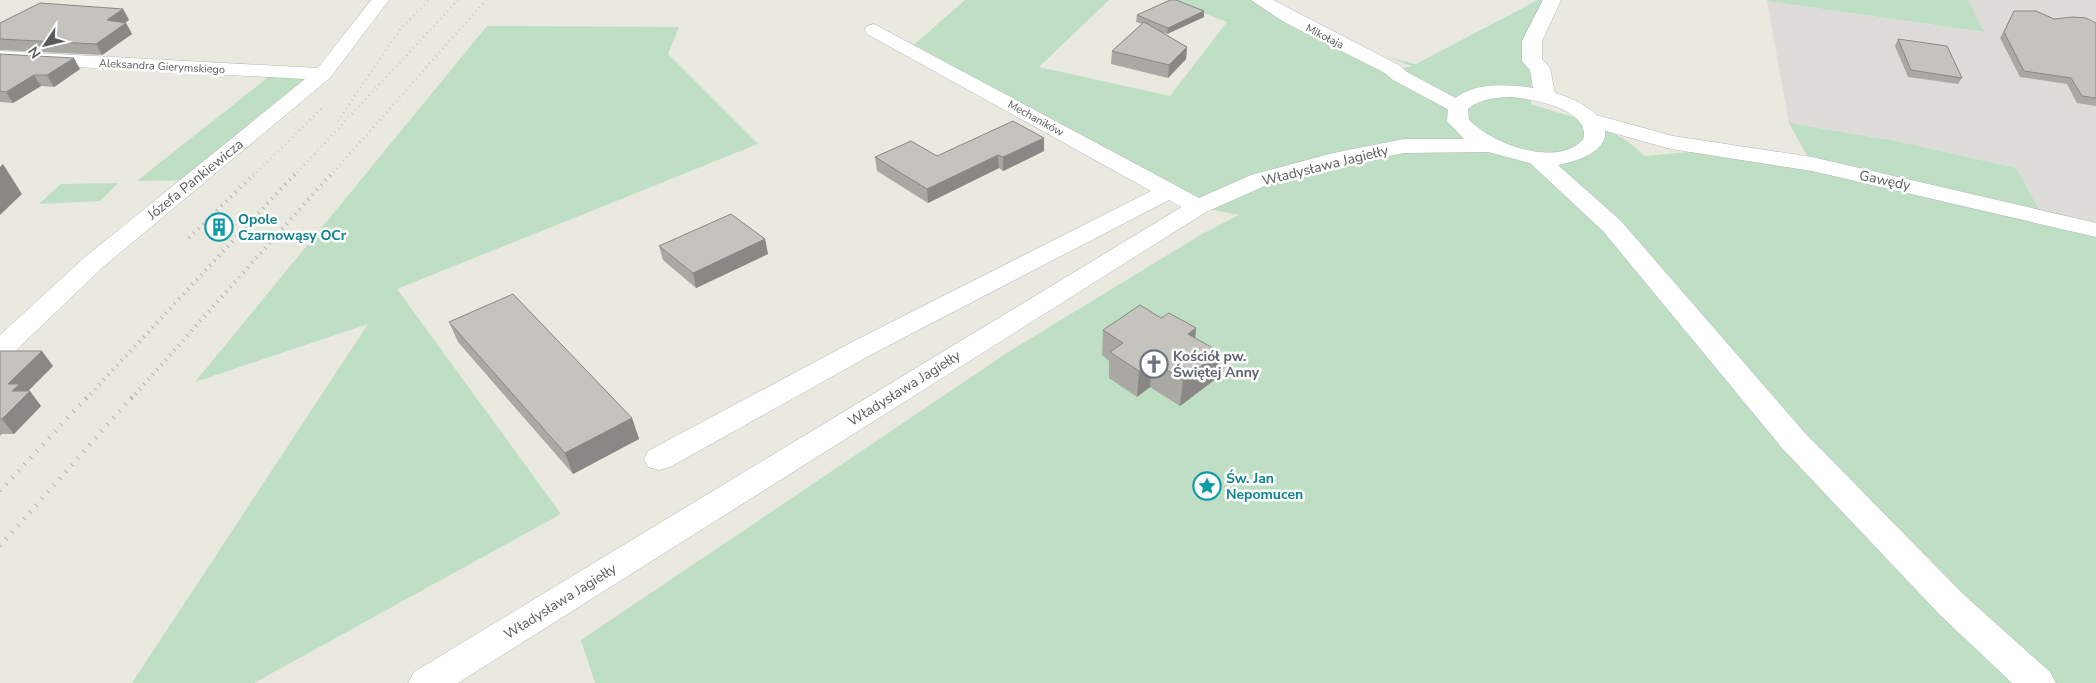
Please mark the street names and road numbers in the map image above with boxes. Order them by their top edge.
street label: Mikołaja [1303,20,1347,52]
street label: Aleksandra Gierymskiego [99,56,225,77]
street label: Mechaników [1005,97,1066,140]
street label: Józefa Pankiewicza [143,135,247,225]
street label: Władysława Jagiełły [1260,140,1391,190]
street label: Gawędy [1857,166,1913,195]
street label: Władysława Jagiełły [844,346,965,431]
street label: Władysława Jagiełły [500,559,621,644]

